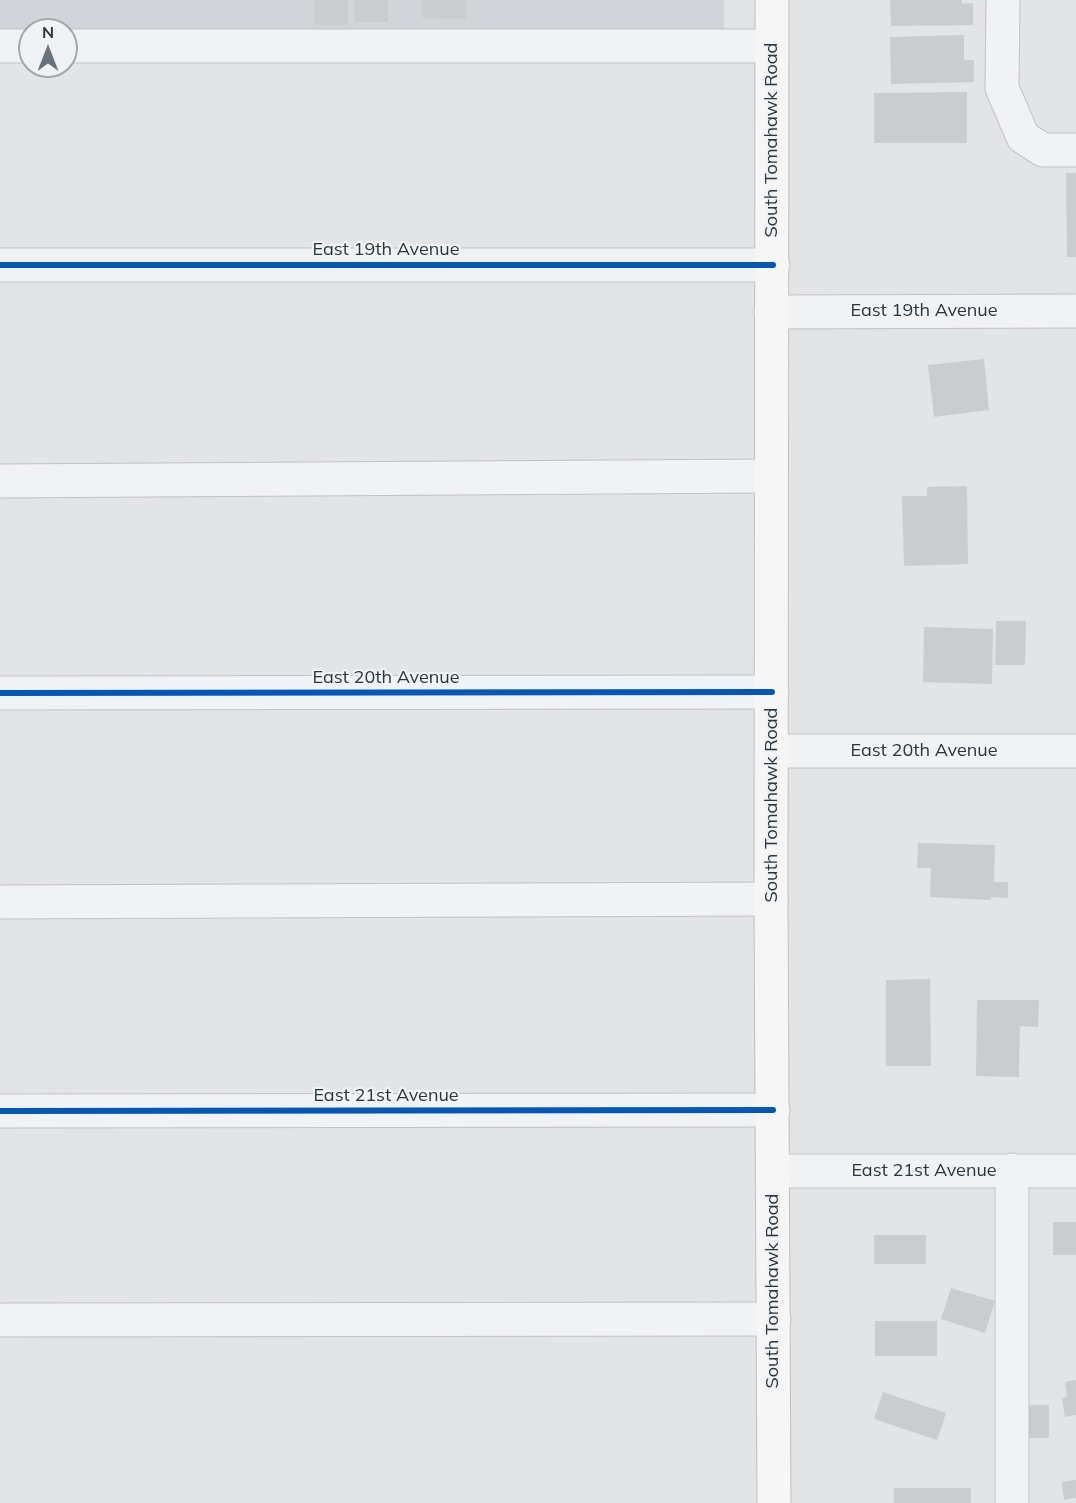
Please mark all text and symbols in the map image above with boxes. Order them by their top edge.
north arrow [18,18,78,78]
text: N [42,22,54,42]
street label: South Tomahawk Road [761,43,783,237]
street label: East 19th Avenue [313,239,459,261]
street label: East 19th Avenue [851,300,997,322]
street label: East 20th Avenue [313,667,459,689]
street label: South Tomahawk Road [761,708,783,902]
street label: East 20th Avenue [851,740,997,762]
street label: East 21st Avenue [313,1085,459,1107]
street label: East 21st Avenue [851,1160,997,1182]
street label: South Tomahawk Road [762,1194,784,1388]

